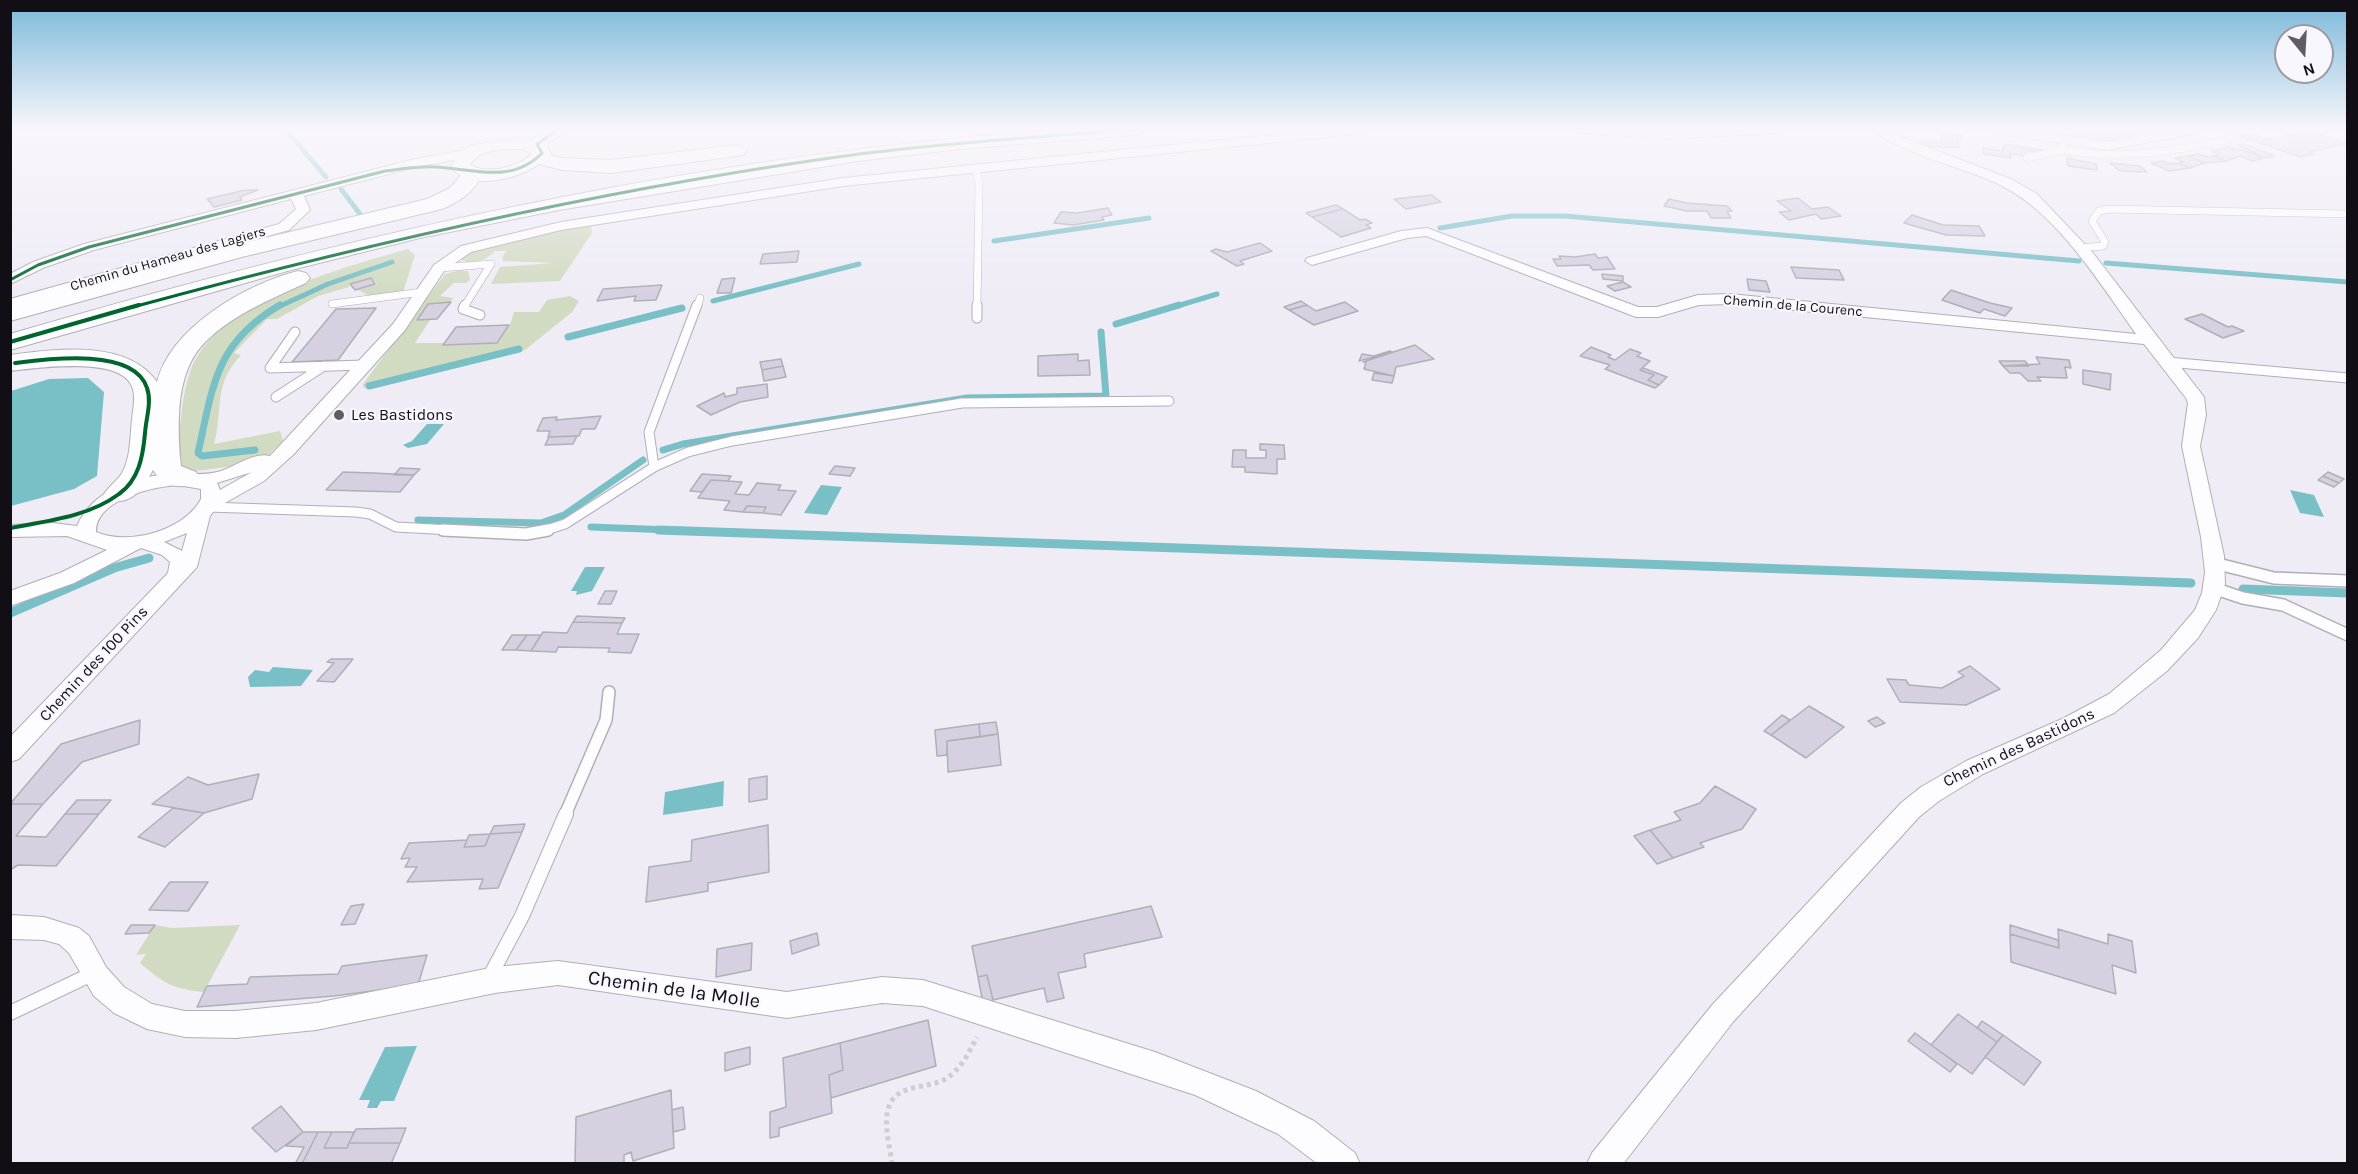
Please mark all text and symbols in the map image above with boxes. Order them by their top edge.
north arrow [2274,24,2334,84]
text: N [2301,59,2318,80]
street label: Chemin du Hameau des Lagiers [68,223,268,295]
street label: Chemin de la Courenc [1723,292,1863,320]
place label: Les Bastidons [351,405,453,425]
marker: Les Bastidons [332,408,346,422]
street label: Chemin des 100 Pins [36,602,152,726]
street label: Chemin des Bastidons [1940,704,2098,792]
street label: Chemin de la Molle [586,966,762,1014]

